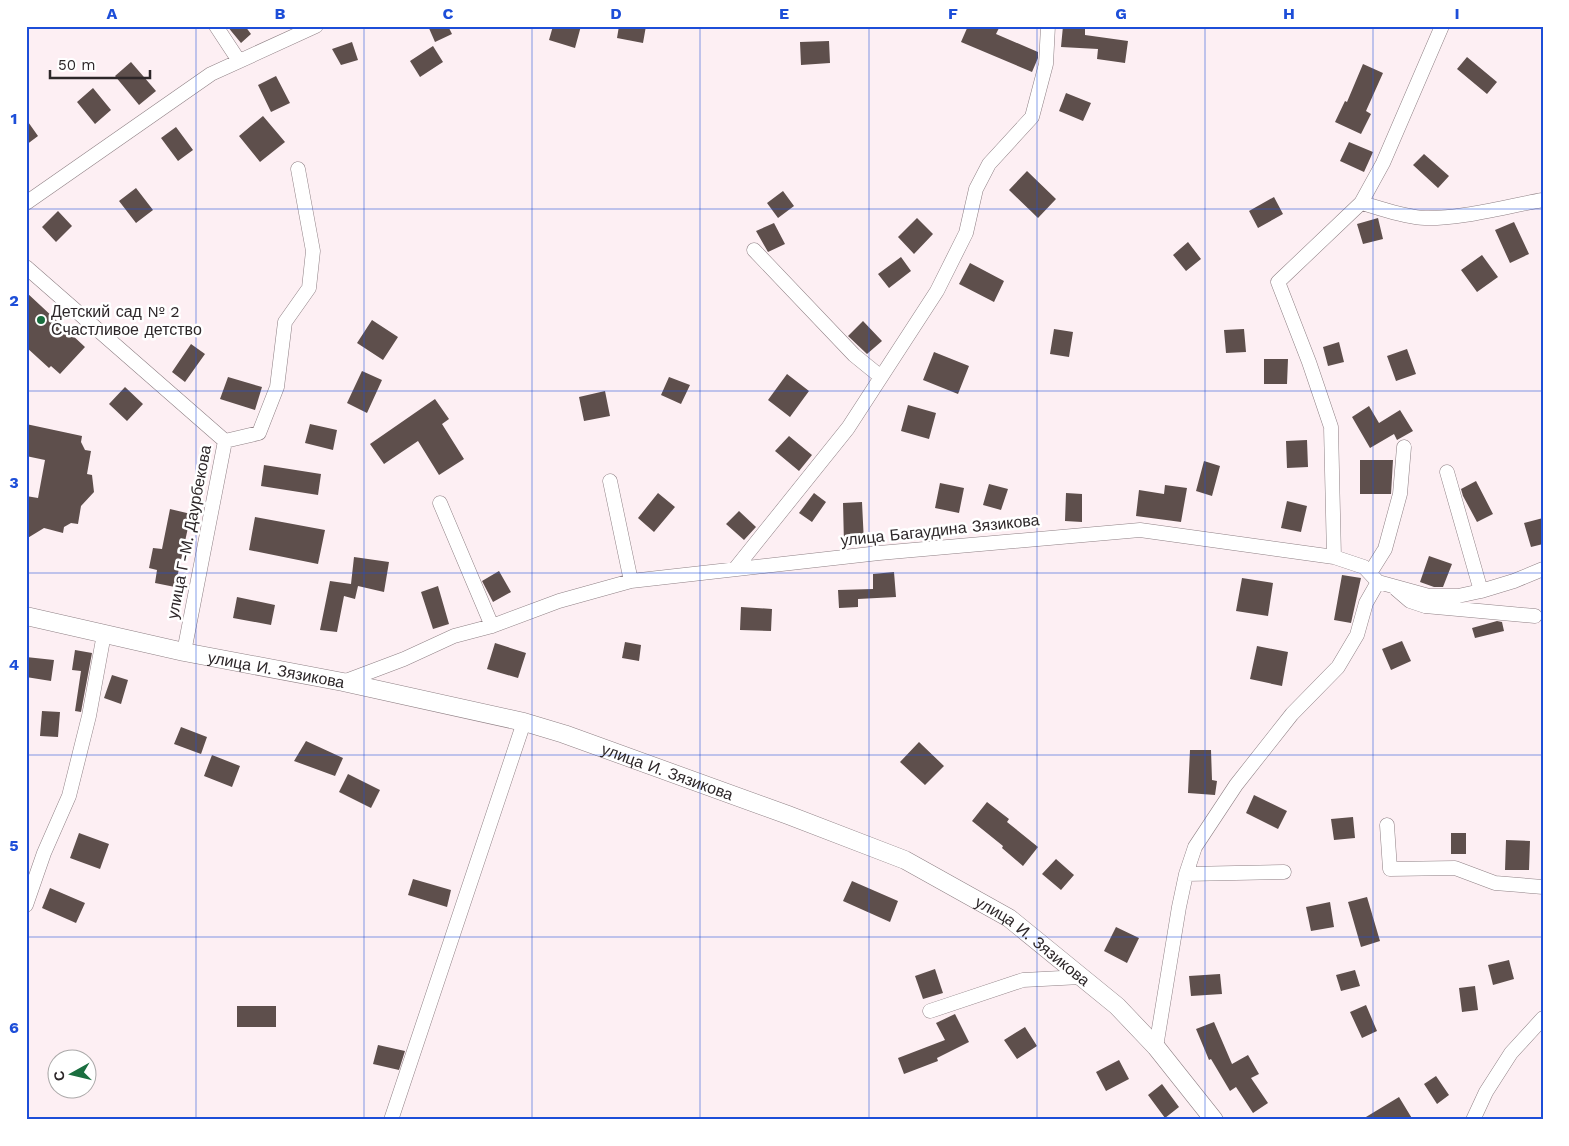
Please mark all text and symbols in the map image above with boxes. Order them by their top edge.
text: A [107,4,118,23]
text: B [275,4,286,23]
text: C [443,4,454,23]
text: D [610,4,622,23]
text: E [779,4,789,23]
text: F [948,4,958,23]
text: G [1115,4,1127,23]
text: H [1283,4,1295,23]
text: I [1454,4,1460,23]
scale bar [50,48,150,80]
text: 50 m [58,56,95,74]
text: 1 [11,109,17,128]
text: 2 [9,291,19,310]
place label: Детский сад № 2 Счастливое детство [51,302,202,339]
marker: Детский сад № 2 Счастливое детство [35,314,47,326]
street label: улица Г-М. Даурбекова [163,443,215,621]
text: 3 [9,473,19,492]
street label: улица Багаудина Зязикова [840,510,1040,550]
street label: улица И. Зязикова [206,647,346,692]
text: 4 [9,655,19,674]
street label: улица И. Зязикова [599,739,736,804]
text: 5 [9,836,19,855]
street label: улица И. Зязикова [972,892,1094,990]
text: 6 [9,1018,19,1037]
north arrow [48,1048,98,1098]
text: С [50,1070,68,1082]

